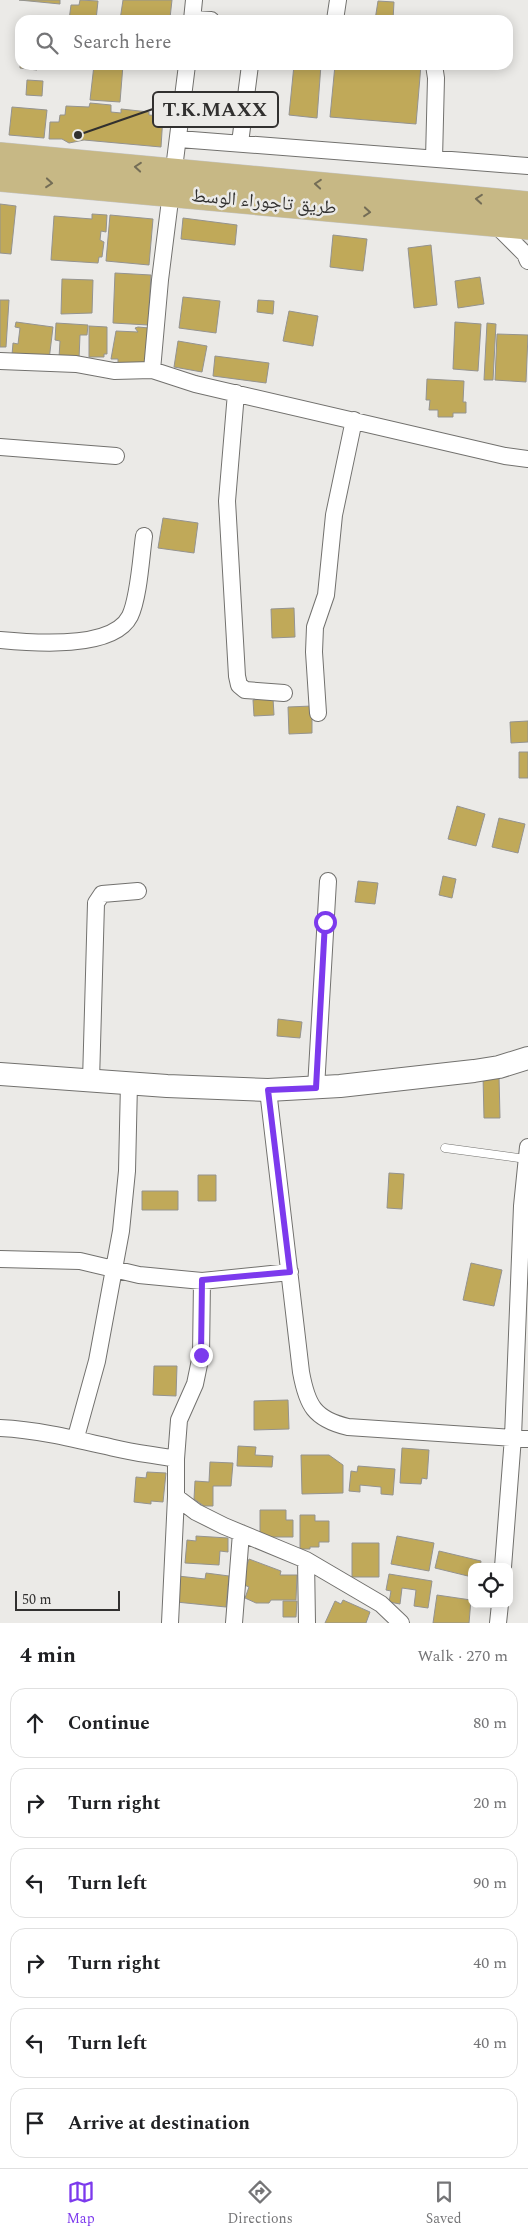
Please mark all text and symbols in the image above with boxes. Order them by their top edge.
search box [15,15,513,70]
text: Search here [73,28,172,57]
icon: search [33,29,61,57]
callout: T.K.MAXX [153,92,278,127]
text: T.K.MAXX [163,95,268,125]
one-way arrow [134,162,142,173]
one-way arrow [45,178,53,189]
one-way arrow [313,178,321,189]
street label: طريق تاجوراء الوسط [190,181,338,223]
one-way arrow [475,194,483,205]
one-way arrow [364,206,372,217]
route start [314,911,337,934]
route end [190,1344,213,1367]
map controls [468,1563,513,1608]
button: locate [468,1563,513,1608]
scale bar [15,1588,120,1611]
text: 50 m [22,1589,52,1610]
text: 4 min [20,1640,76,1672]
text: Walk · 270 m [417,1644,508,1668]
icon: ahead [21,1709,49,1737]
text: Continue [68,1709,150,1738]
text: 80 m [473,1711,507,1735]
icon: right [21,1789,49,1817]
text: Turn right [68,1789,161,1818]
text: 20 m [473,1791,507,1815]
icon: left [21,1869,49,1897]
text: Turn left [68,1869,147,1898]
text: 90 m [473,1871,507,1895]
icon: right [21,1949,49,1977]
text: Turn right [68,1949,161,1978]
text: 40 m [473,1951,507,1975]
icon: left [21,2029,49,2057]
text: Turn left [68,2029,147,2058]
text: 40 m [473,2031,507,2055]
icon: arrive [21,2109,49,2137]
text: Arrive at destination [68,2109,250,2138]
tab: Map [66,2178,95,2229]
tab: Directions [227,2178,293,2229]
tab: Saved [426,2178,462,2229]

